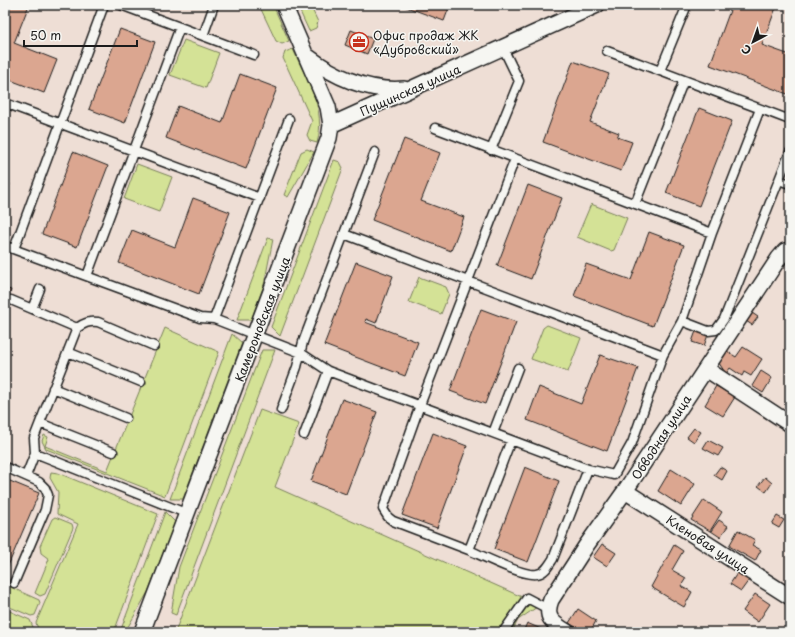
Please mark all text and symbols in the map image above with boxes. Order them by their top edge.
scale bar [24,22,137,48]
north arrow [733,22,773,62]
text: 50 m [30,26,61,44]
place label: Офис продаж ЖК «Дубровский» [373,26,479,58]
office icon: Офис продаж ЖК «Дубровский» [348,31,370,53]
text: С [737,41,755,59]
street label: Пущинская улица [357,60,464,120]
street label: Камероновская улица [230,253,294,384]
street label: Обводная улица [627,391,695,483]
street label: Кленовая улица [663,510,754,578]

